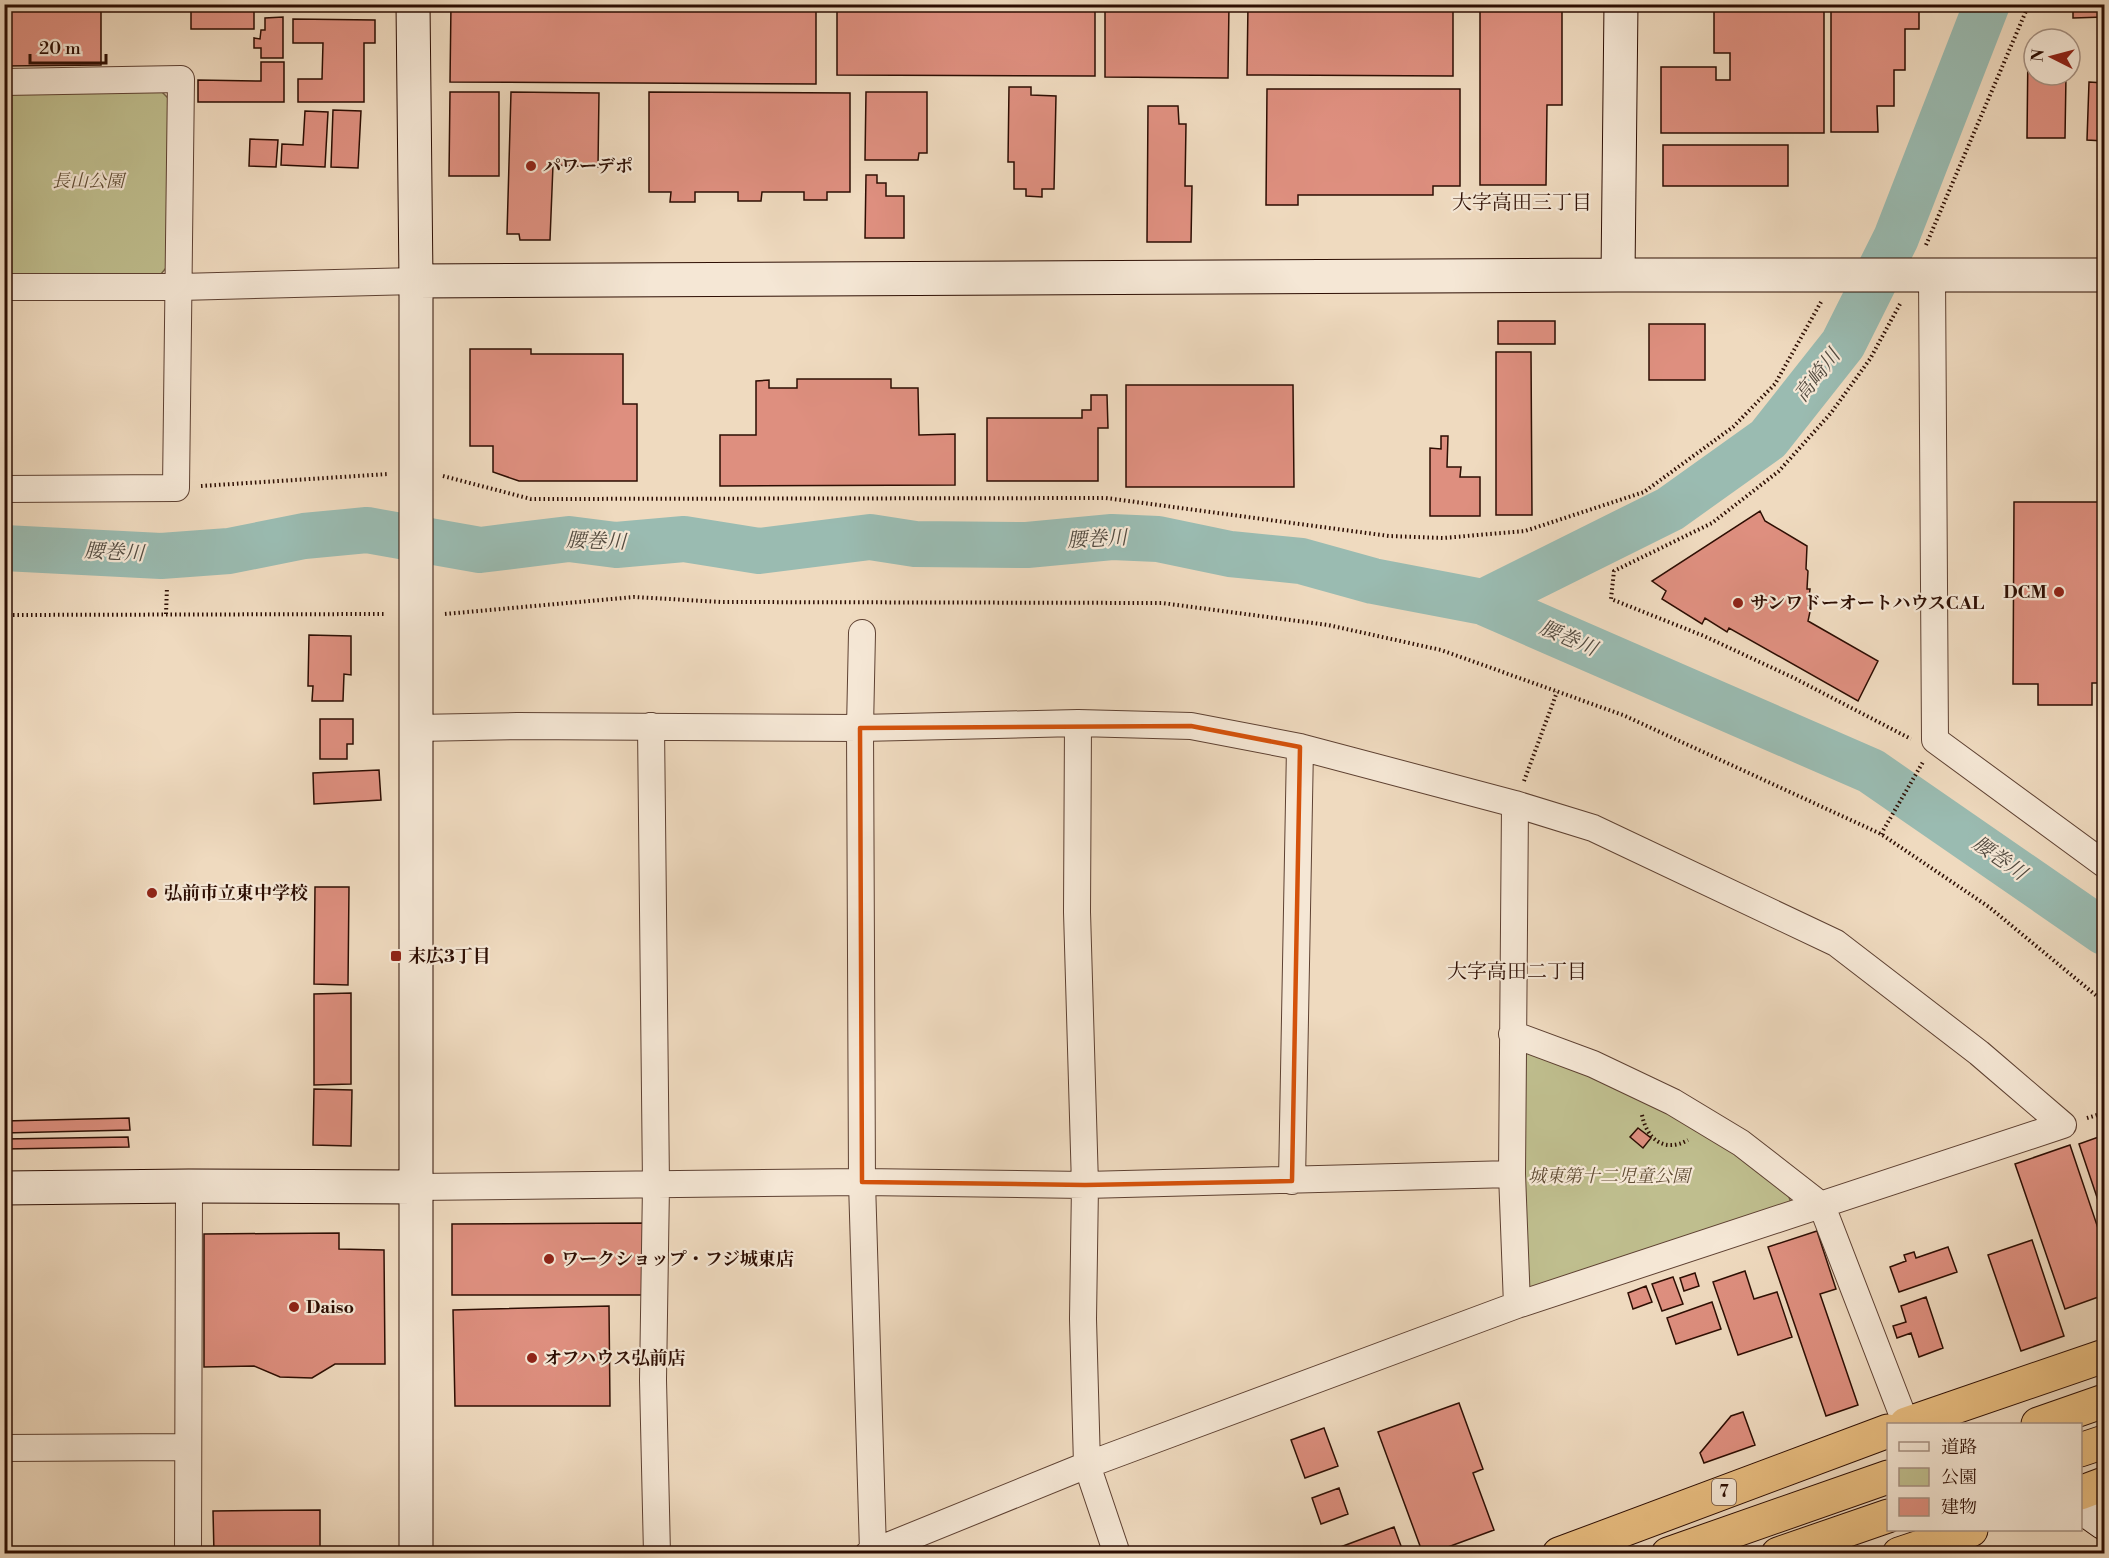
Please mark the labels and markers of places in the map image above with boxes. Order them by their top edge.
place label: パワーデポ [543,155,633,178]
marker: パワーデポ [524,159,538,173]
place label: DCM [2003,581,2047,604]
marker: DCM [2052,585,2066,599]
place label: サンワドーオートハウスCAL [1750,592,1984,615]
marker: サンワドーオートハウスCAL [1731,596,1745,610]
place label: 弘前市立東中学校 [164,882,308,905]
marker: 弘前市立東中学校 [145,886,159,900]
place label: 末広3丁目 [408,945,491,968]
marker: 末広3丁目 [389,949,403,963]
place label: ワークショップ・フジ城東店 [561,1248,794,1271]
marker: ワークショップ・フジ城東店 [542,1252,556,1266]
place label: Daiso [306,1296,354,1319]
marker: Daiso [287,1300,301,1314]
place label: オフハウス弘前店 [544,1347,685,1370]
marker: オフハウス弘前店 [525,1351,539,1365]

